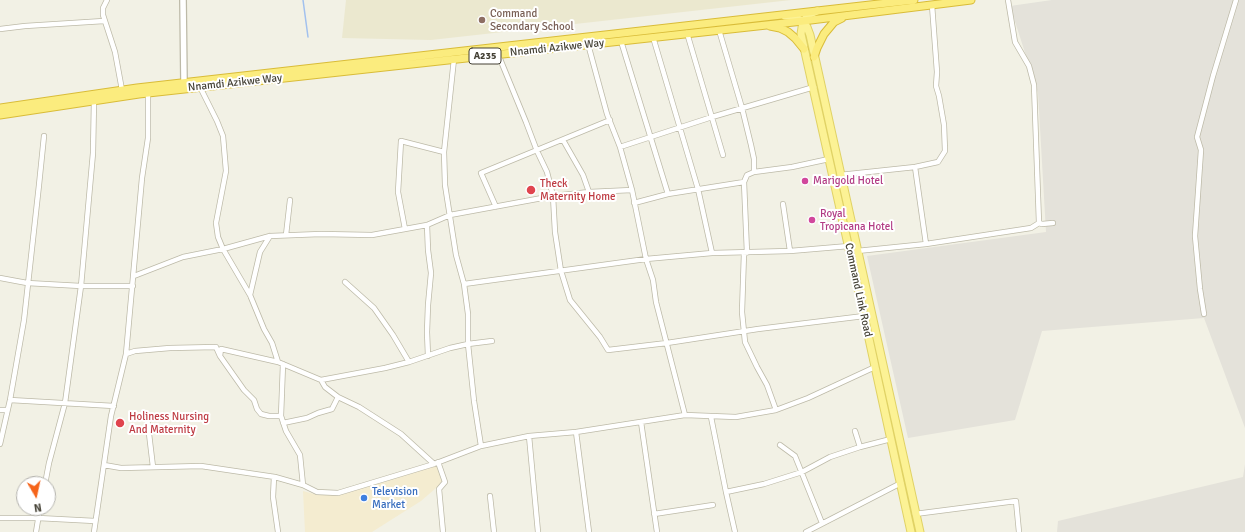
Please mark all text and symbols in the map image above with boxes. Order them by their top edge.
place label: Command Secondary School [490,7,574,33]
marker: Command Secondary School [477,15,487,25]
street label: Nnamdi Azikwe Way [509,37,605,59]
road number: A235 [469,48,501,64]
street label: Nnamdi Azikwe Way [187,72,283,94]
place label: Marigold Hotel [813,174,883,188]
marker: Marigold Hotel [800,176,810,186]
place label: Theck Maternity Home [540,177,615,203]
marker: Theck Maternity Home [525,184,537,196]
place label: Royal Tropicana Hotel [820,207,894,233]
marker: Royal Tropicana Hotel [807,215,817,225]
street label: Command Link Road [842,242,874,338]
place label: Holiness Nursing And Maternity [129,410,209,436]
marker: Holiness Nursing And Maternity [114,417,126,429]
north arrow [16,476,56,516]
place label: Television Market [372,485,418,511]
marker: Television Market [359,493,369,503]
text: N [33,500,43,514]

